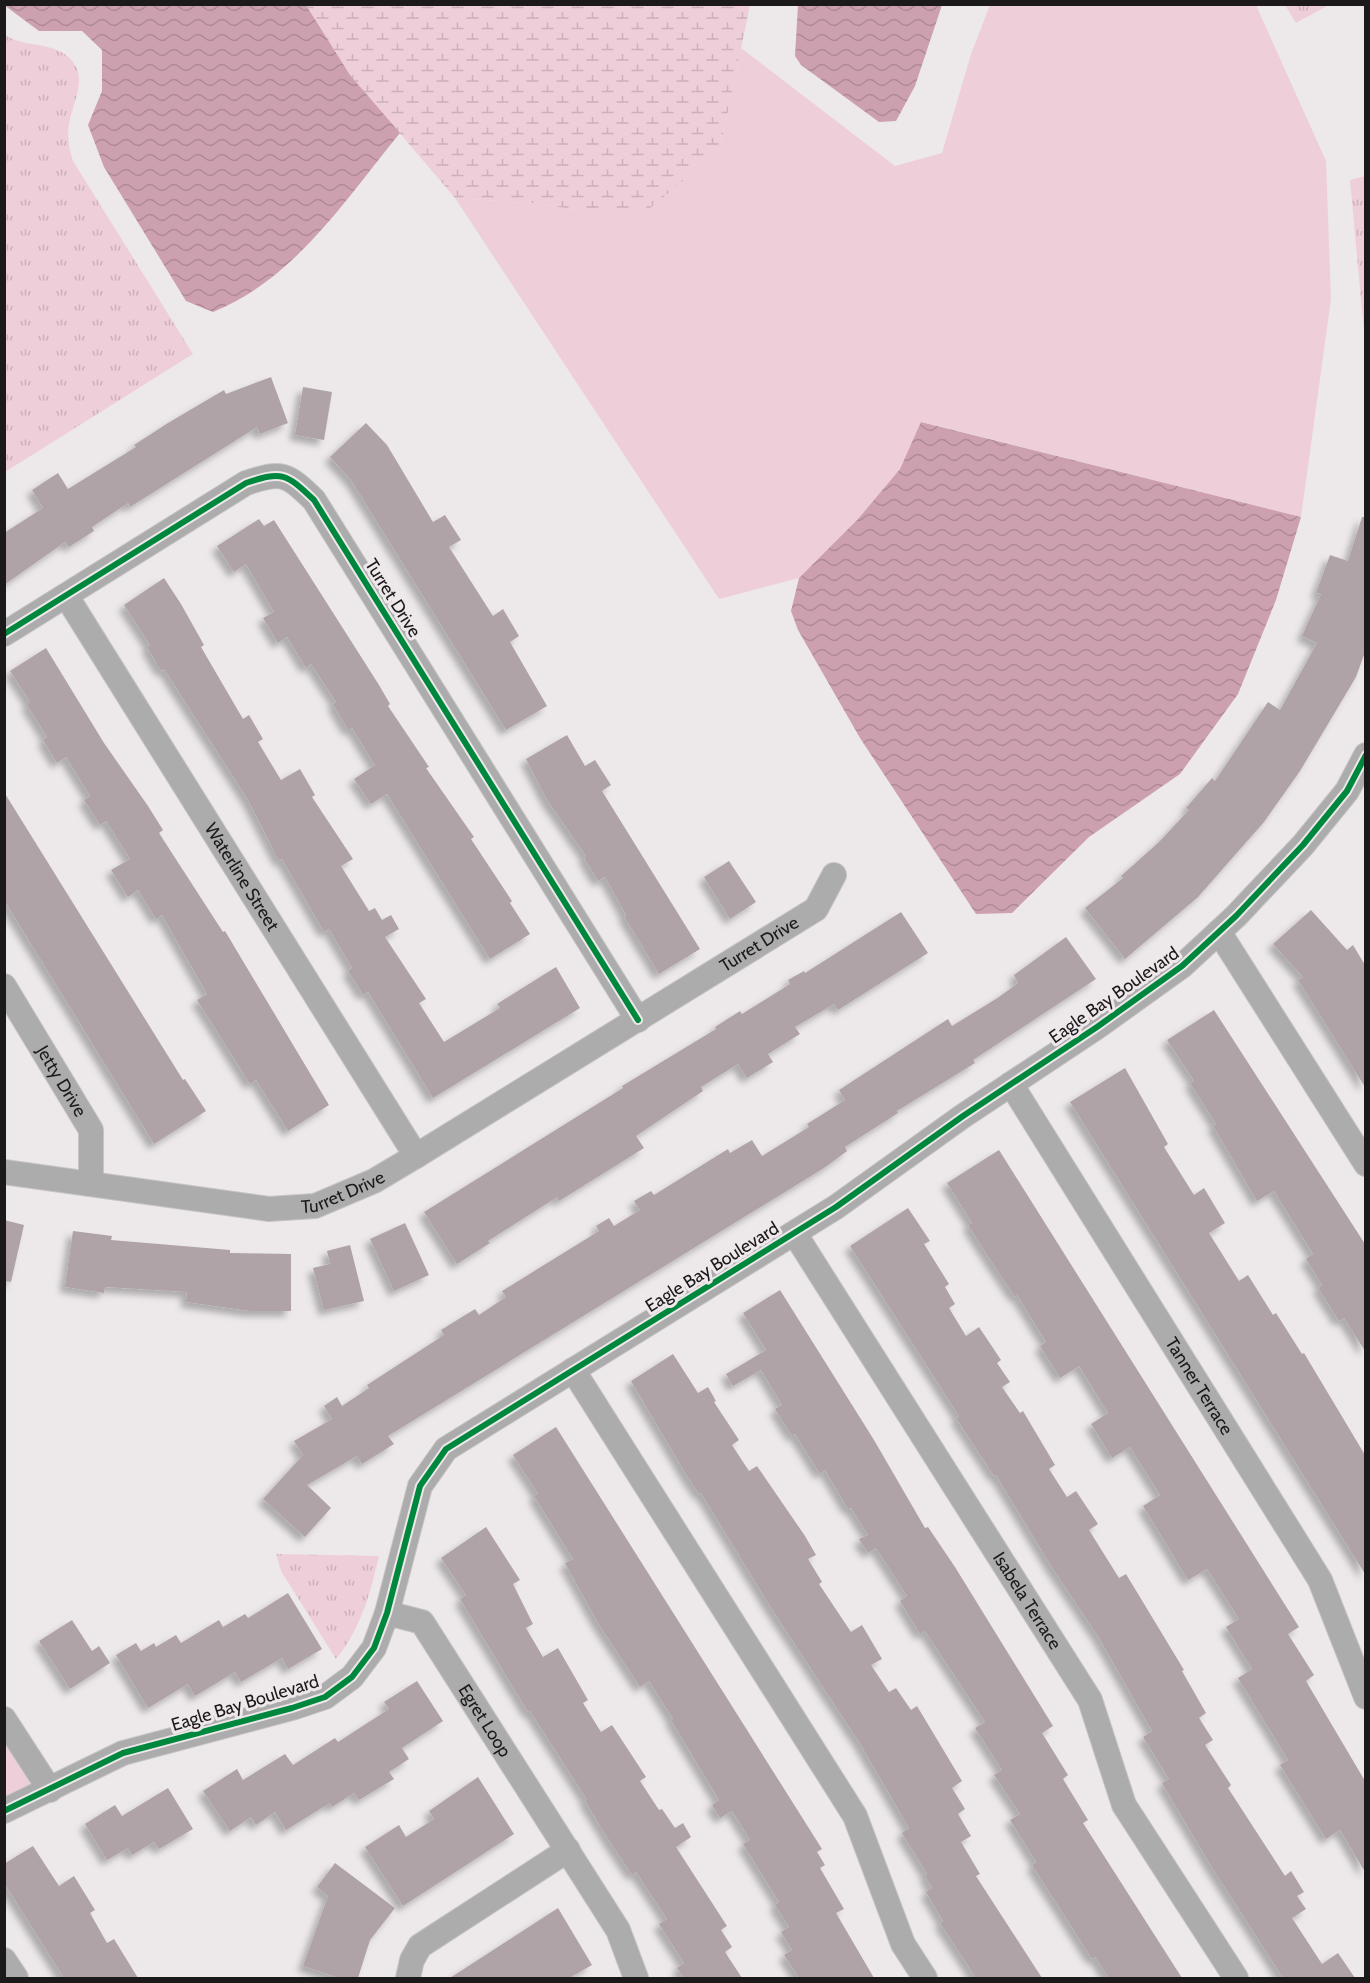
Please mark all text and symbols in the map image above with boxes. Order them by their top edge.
street label: Turret Drive [360,555,426,641]
street label: Waterline Street [200,819,284,935]
street label: Turret Drive [716,911,803,977]
street label: Eagle Bay Boulevard [1045,942,1183,1048]
street label: Jetty Drive [31,1041,91,1121]
street label: Turret Drive [300,1166,389,1218]
street label: Eagle Bay Boulevard [641,1217,783,1317]
street label: Tanner Terrace [1161,1333,1238,1439]
street label: Isabela Terrace [988,1548,1066,1654]
street label: Eagle Bay Boulevard [168,1670,322,1736]
street label: Egret Loop [453,1680,516,1761]

